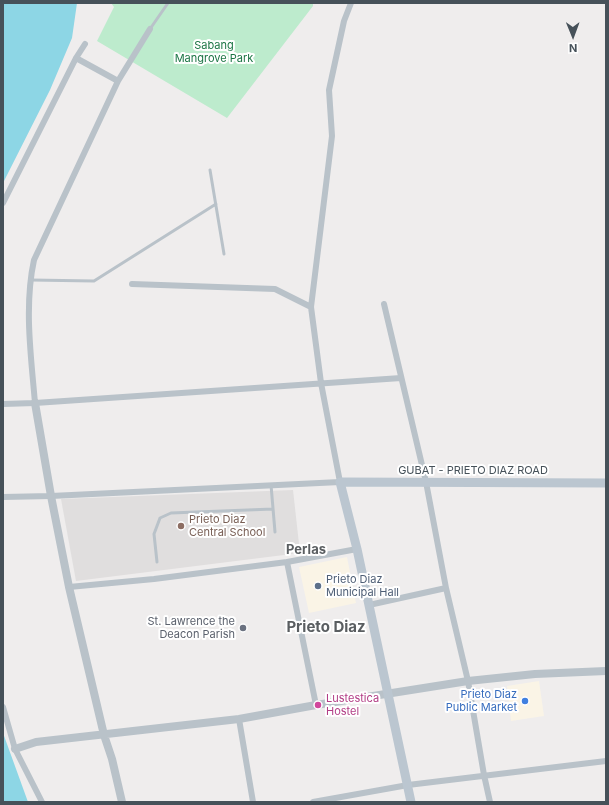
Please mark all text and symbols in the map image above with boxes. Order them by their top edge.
north arrow [553,16,593,56]
park label: Sabang Mangrove Park [175,39,253,65]
text: N [569,41,578,55]
street label: GUBAT - PRIETO DIAZ ROAD [398,464,548,478]
place label: Prieto Diaz Central School [189,513,265,539]
marker: Prieto Diaz Central School [176,521,186,531]
district label: Perlas [286,542,326,558]
place label: Prieto Diaz Municipal Hall [326,573,399,599]
marker: Prieto Diaz Municipal Hall [313,581,323,591]
place label: St. Lawrence the Deacon Parish [148,615,235,641]
district label: Prieto Diaz [286,618,366,636]
marker: St. Lawrence the Deacon Parish [238,623,248,633]
place label: Prieto Diaz Public Market [446,688,517,714]
place label: Lustestica Hostel [326,692,379,718]
marker: Prieto Diaz Public Market [520,696,530,706]
marker: Lustestica Hostel [313,700,323,710]

